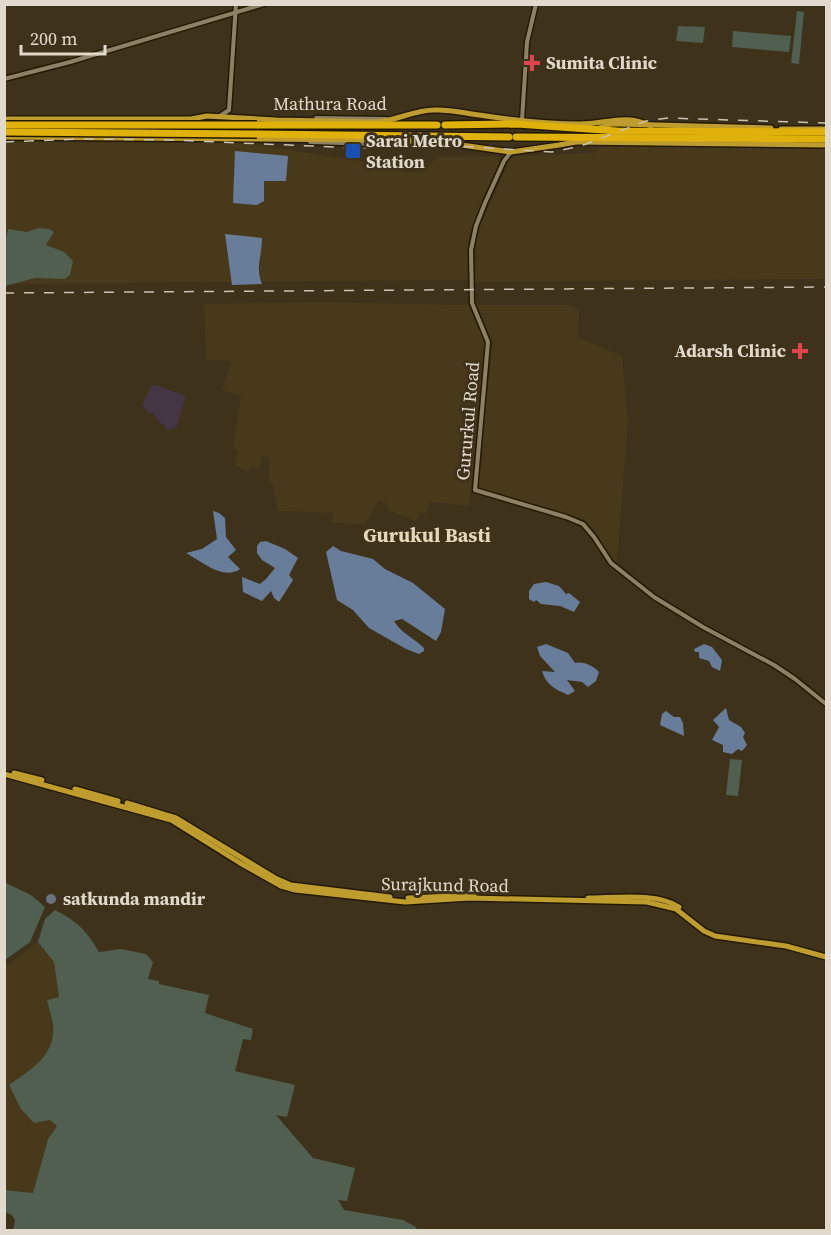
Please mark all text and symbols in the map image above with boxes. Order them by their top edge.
scale bar [21,18,105,56]
text: 200 m [30,26,77,51]
place label: Sumita Clinic [546,50,657,75]
marker: Sumita Clinic [523,54,541,72]
street label: Mathura Road [273,91,387,116]
place label: Sarai Metro Station [366,128,462,174]
marker: Sarai Metro Station [344,142,362,160]
place label: Adarsh Clinic [674,338,786,363]
marker: Adarsh Clinic [791,342,809,360]
street label: Gururkul Road [450,361,485,481]
district label: Gurukul Basti [363,521,491,549]
street label: Surajkund Road [381,871,509,898]
place label: satkunda mandir [63,886,206,911]
marker: satkunda mandir [44,892,58,906]

